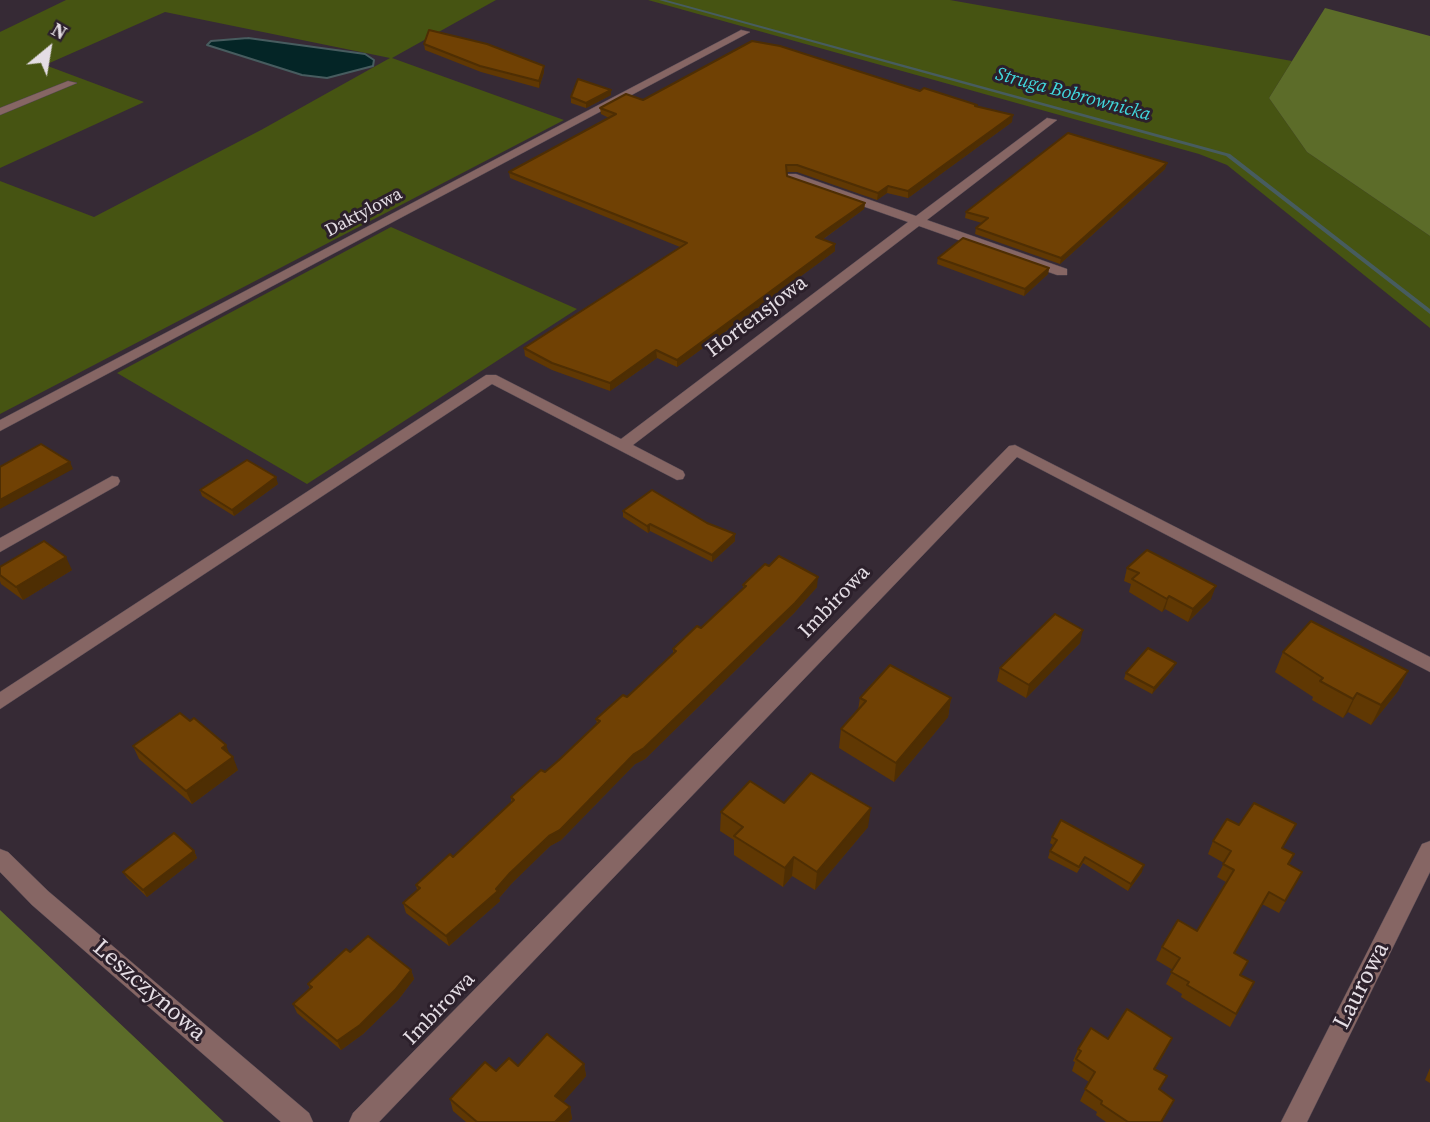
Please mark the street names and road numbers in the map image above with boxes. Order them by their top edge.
street label: Daktylowa [322,184,406,242]
street label: Hortensjowa [701,271,813,363]
street label: Imbirowa [794,560,876,644]
street label: Leszczynowa [86,934,212,1048]
street label: Laurowa [1328,938,1396,1034]
street label: Imbirowa [399,967,481,1051]

